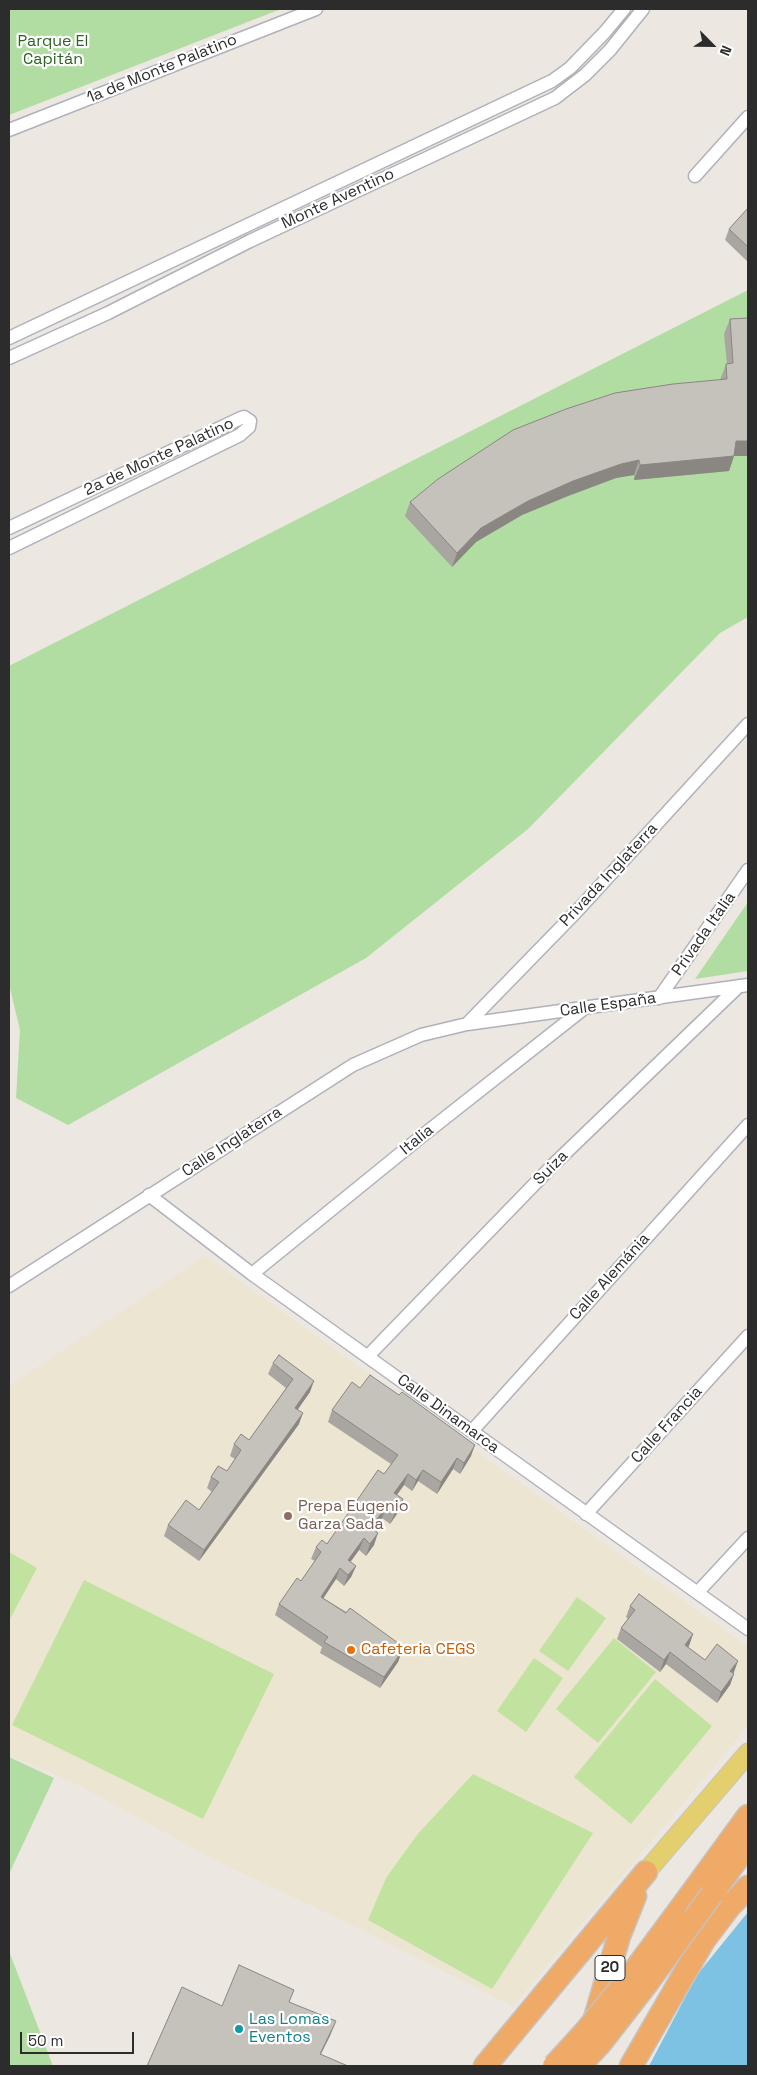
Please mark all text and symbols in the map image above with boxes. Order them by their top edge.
north arrow [687,20,737,70]
street label: 1a de Monte Palatino [84,30,240,108]
park label: Parque El Capitán [18,32,88,70]
text: N [716,43,736,59]
street label: Monte Aventino [279,165,397,233]
street label: 2a de Monte Palatino [81,414,237,500]
street label: Privada Inglaterra [556,819,662,931]
street label: Privada Italia [668,888,740,980]
street label: Calle España [559,989,657,1021]
street label: Calle Inglaterra [179,1103,285,1181]
street label: Italia [396,1121,438,1159]
street label: Suiza [530,1147,572,1189]
street label: Calle Alemánia [566,1230,654,1324]
street label: Calle Dinamarca [393,1370,503,1458]
street label: Calle Francia [627,1383,707,1467]
place label: Prepa Eugenio Garza Sada [298,1497,409,1535]
marker: Prepa Eugenio Garza Sada [282,1510,294,1522]
place label: Cafeteria CEGS [361,1640,475,1660]
marker: Cafeteria CEGS [345,1644,357,1656]
road number: 20 [595,1956,625,1980]
place label: Las Lomas Eventos [249,2010,329,2048]
scale bar [22,2022,136,2054]
marker: Las Lomas Eventos [233,2023,245,2035]
text: 50 m [28,2031,63,2050]

